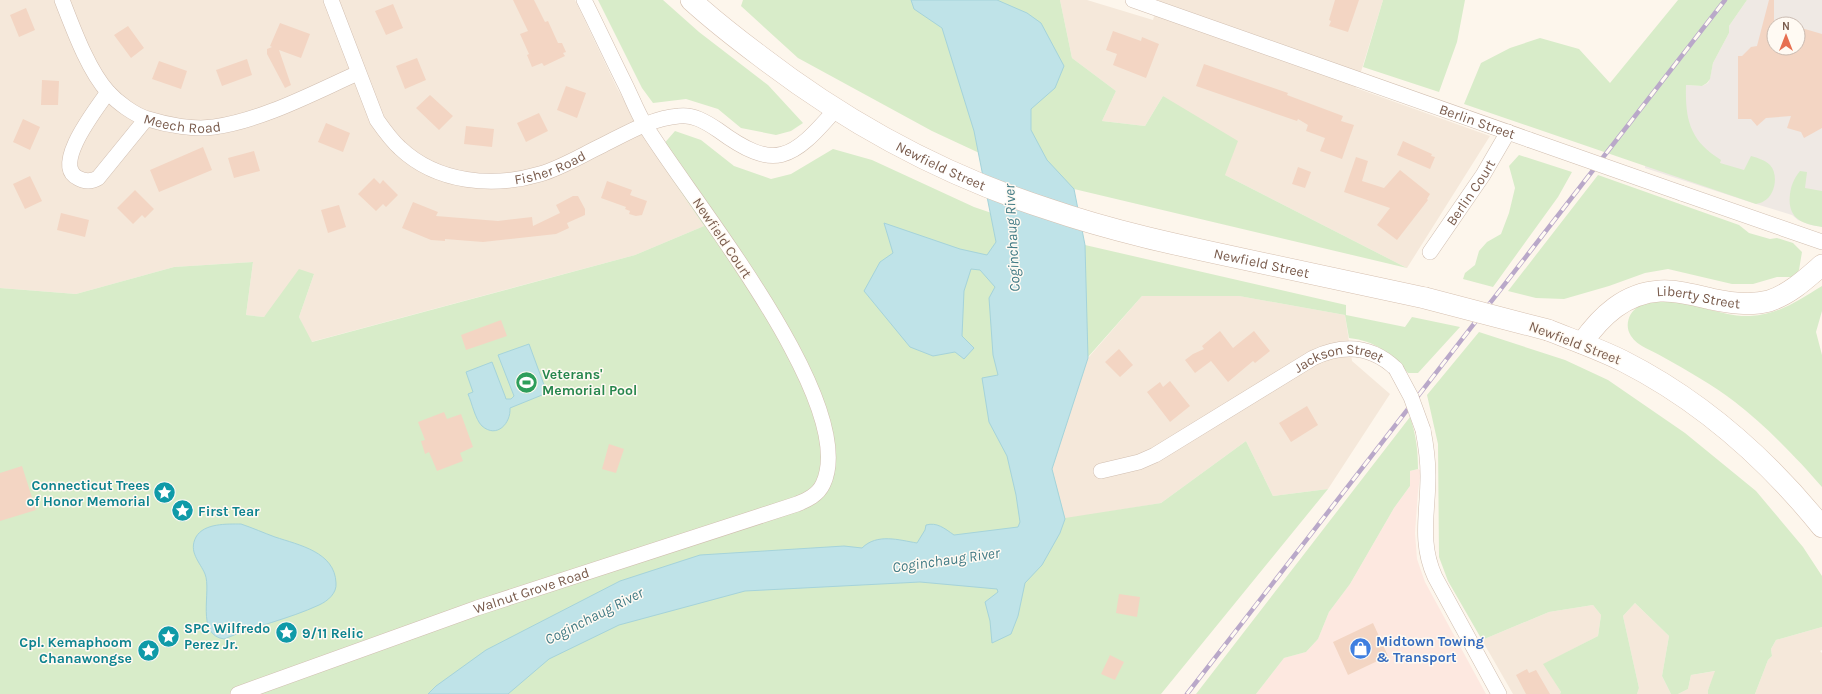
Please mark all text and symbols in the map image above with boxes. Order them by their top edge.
north arrow [1766,16,1806,56]
text: N [1782,20,1790,33]
street label: Berlin Street [1437,100,1517,143]
street label: Meech Road [142,110,222,136]
street label: Newfield Street [893,137,988,194]
street label: Fisher Road [513,147,589,188]
street label: Berlin Court [1442,156,1499,229]
water label: Coginchaug River [1000,183,1024,293]
street label: Newfield Court [689,194,755,282]
street label: Newfield Street [1212,245,1311,281]
street label: Liberty Street [1656,282,1741,312]
street label: Newfield Street [1527,318,1623,368]
street label: Jackson Street [1291,340,1387,376]
place label: Veterans' Memorial Pool [542,366,637,399]
sports icon: Veterans' Memorial Pool [513,369,539,395]
place label: Connecticut Trees of Honor Memorial [26,477,150,510]
place icon: Connecticut Trees of Honor Memorial [152,480,178,506]
place icon: First Tear [170,498,196,524]
place label: First Tear [198,503,260,520]
water label: Coginchaug River [891,543,1002,576]
street label: Walnut Grove Road [471,564,591,617]
water label: Coginchaug River [542,583,647,649]
place label: SPC Wilfredo Perez Jr. [184,620,270,653]
place icon: 9/11 Relic [274,620,300,646]
place icon: SPC Wilfredo Perez Jr. [155,623,181,649]
place label: 9/11 Relic [302,625,363,642]
place label: Midtown Towing & Transport [1376,633,1484,666]
place label: Cpl. Kemaphoom Chanawongse [19,634,132,667]
shop icon: Midtown Towing & Transport [1348,636,1374,662]
place icon: Cpl. Kemaphoom Chanawongse [135,637,161,663]

